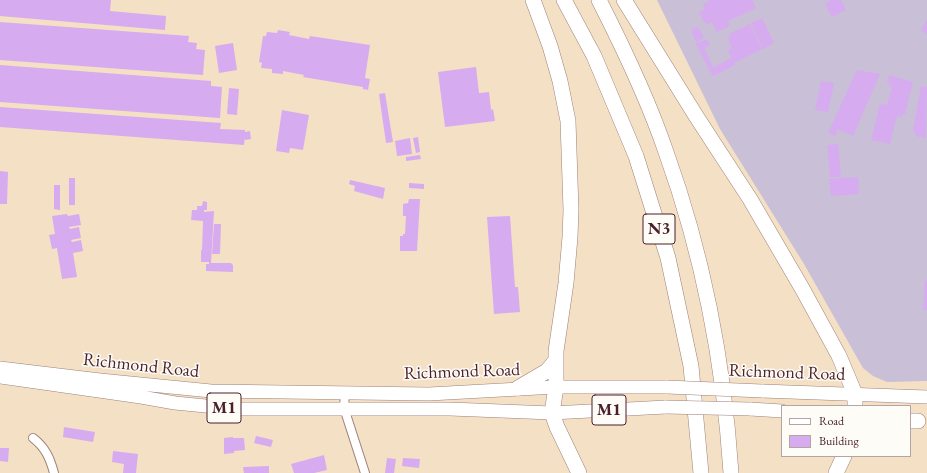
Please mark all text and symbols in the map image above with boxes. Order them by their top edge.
road number: N3 [643,214,675,244]
street label: Richmond Road [82,349,200,383]
street label: Richmond Road [403,359,521,385]
street label: Richmond Road [728,360,846,386]
road number: M1 [207,393,241,423]
road number: M1 [592,395,626,425]
legend [781,405,911,457]
text: Road [819,413,844,429]
text: Building [819,433,859,449]

